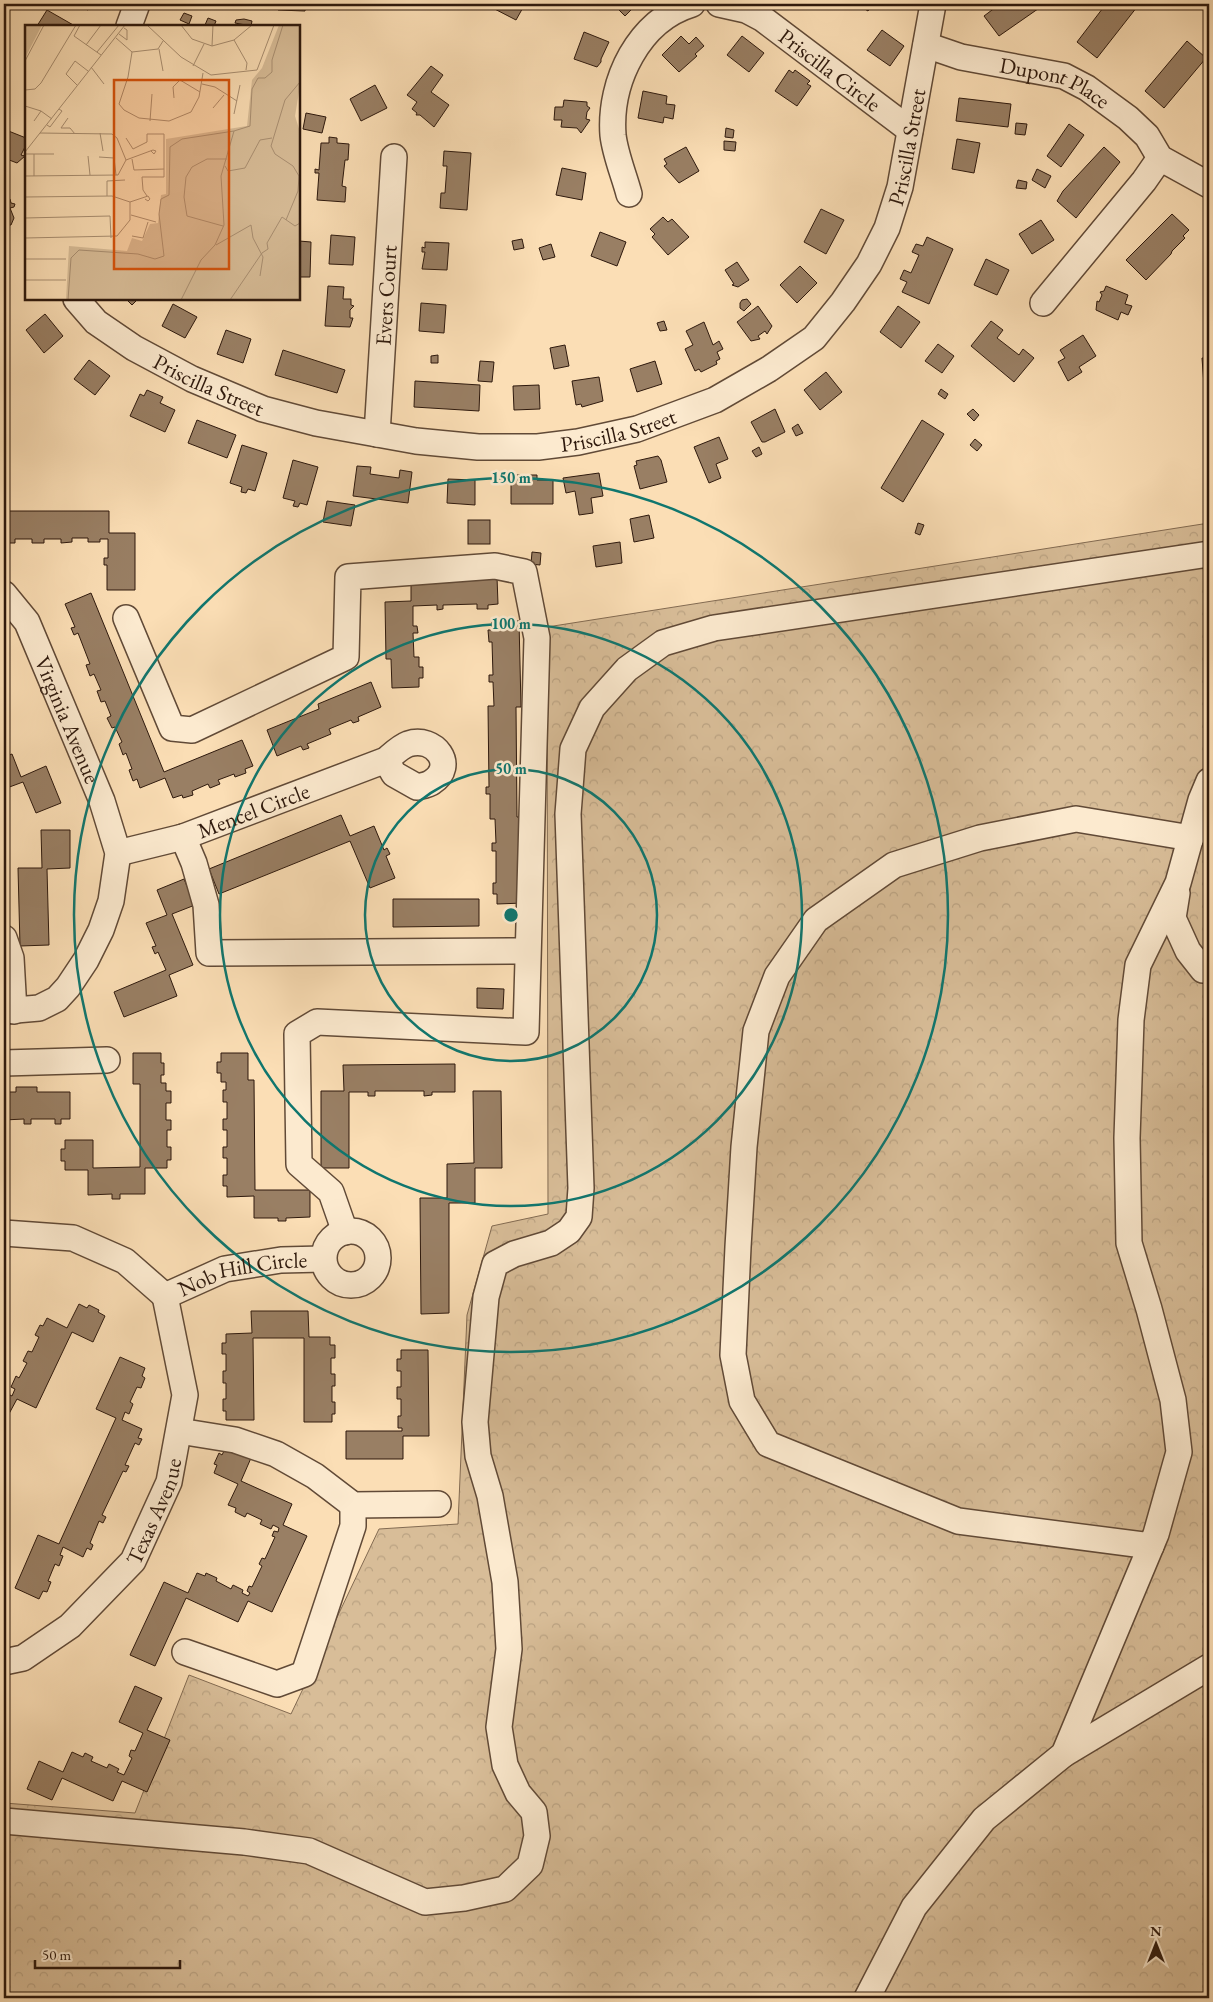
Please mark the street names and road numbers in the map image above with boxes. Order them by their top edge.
street label: Priscilla Circle [773,22,887,118]
street label: Dupont Place [997,50,1116,116]
street label: Priscilla Street [881,86,932,209]
street label: Evers Court [368,244,404,346]
street label: Priscilla Street [148,347,268,423]
street label: Priscilla Street [559,402,680,459]
street label: Virginia Avenue [28,652,107,788]
street label: Mencel Circle [193,776,314,845]
street label: Nob Hill Circle [173,1245,308,1303]
street label: Texas Avenue [119,1455,188,1569]

